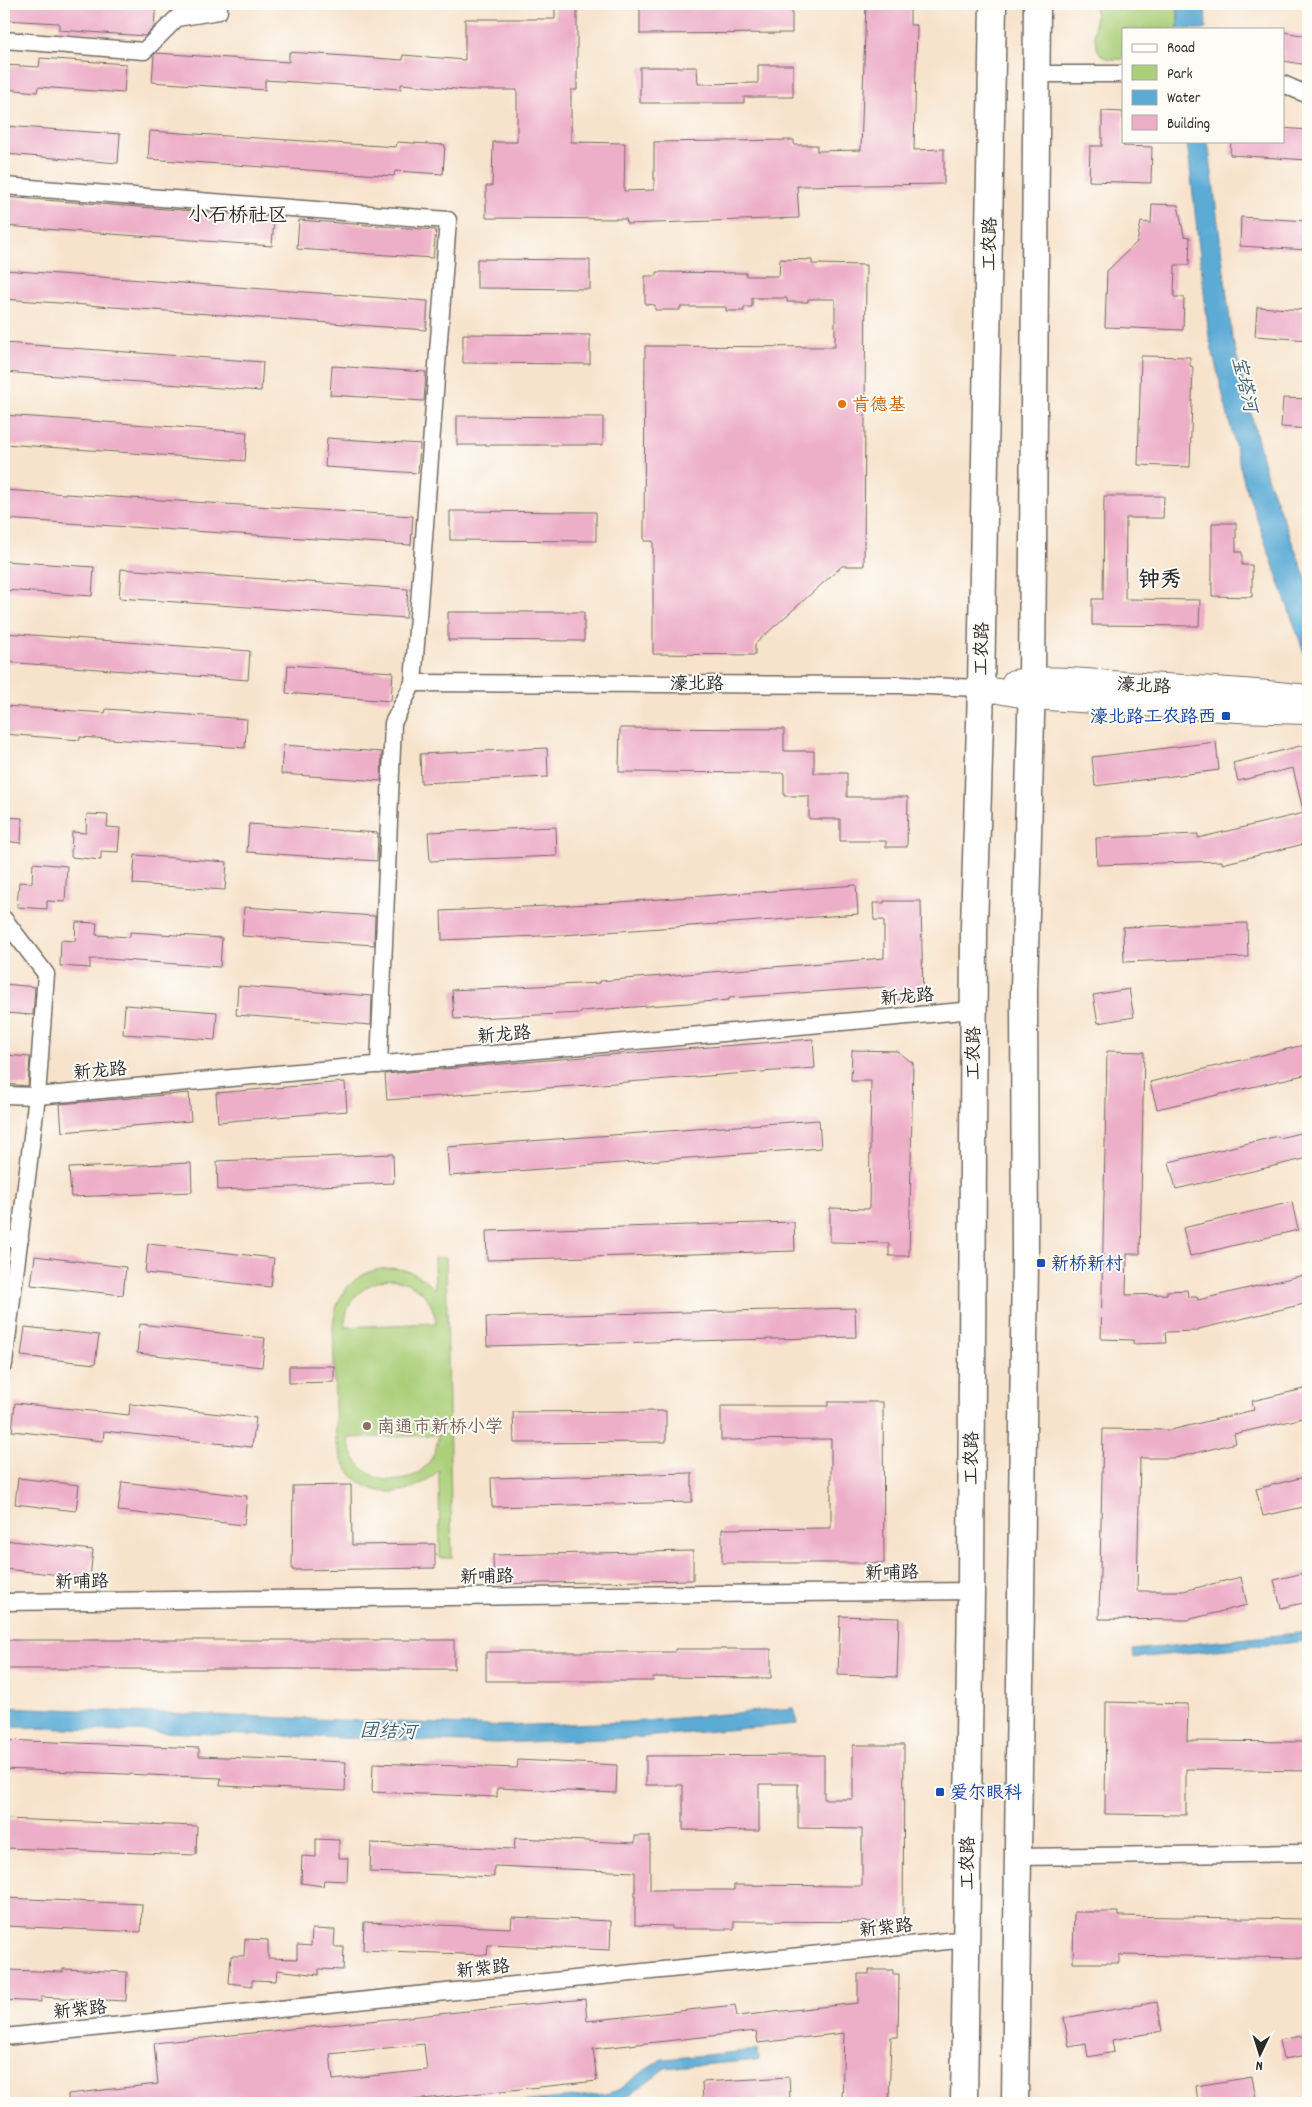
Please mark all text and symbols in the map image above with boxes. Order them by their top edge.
legend [1122,28,1284,142]
text: Road [1167,38,1195,60]
text: Park [1167,64,1193,86]
text: Water [1167,88,1201,110]
text: Building [1167,114,1210,136]
district label: 小石桥社区 [188,203,288,231]
street label: 工农路 [979,217,1004,271]
water label: 宝塔河 [1223,354,1263,419]
place label: 肯德基 [852,394,906,419]
marker: 肯德基 [836,398,848,410]
district label: 钟秀 [1138,566,1182,597]
street label: 工农路 [971,622,996,676]
street label: 濠北路 [670,673,724,698]
street label: 濠北路 [1116,674,1171,701]
place label: 濠北路工农路西 [1090,706,1216,731]
marker: 濠北路工农路西 [1220,710,1232,722]
street label: 新龙路 [879,984,935,1013]
street label: 新龙路 [476,1022,532,1051]
street label: 工农路 [963,1026,988,1080]
street label: 新龙路 [72,1058,128,1087]
place label: 新桥新村 [1051,1253,1123,1278]
marker: 新桥新村 [1035,1257,1047,1269]
place label: 南通市新桥小学 [377,1416,503,1441]
marker: 南通市新桥小学 [361,1420,373,1432]
street label: 工农路 [961,1431,986,1485]
street label: 新哺路 [865,1562,919,1587]
street label: 新哺路 [460,1566,514,1591]
street label: 新哺路 [55,1571,109,1596]
water label: 团结河 [359,1719,420,1748]
place label: 爱尔眼科 [950,1782,1022,1807]
marker: 爱尔眼科 [934,1786,946,1798]
street label: 工农路 [957,1836,982,1890]
street label: 新紫路 [858,1914,914,1945]
street label: 新紫路 [455,1955,511,1986]
street label: 新紫路 [52,1996,108,2027]
north arrow [1234,2030,1284,2080]
text: N [1255,2055,1263,2075]

